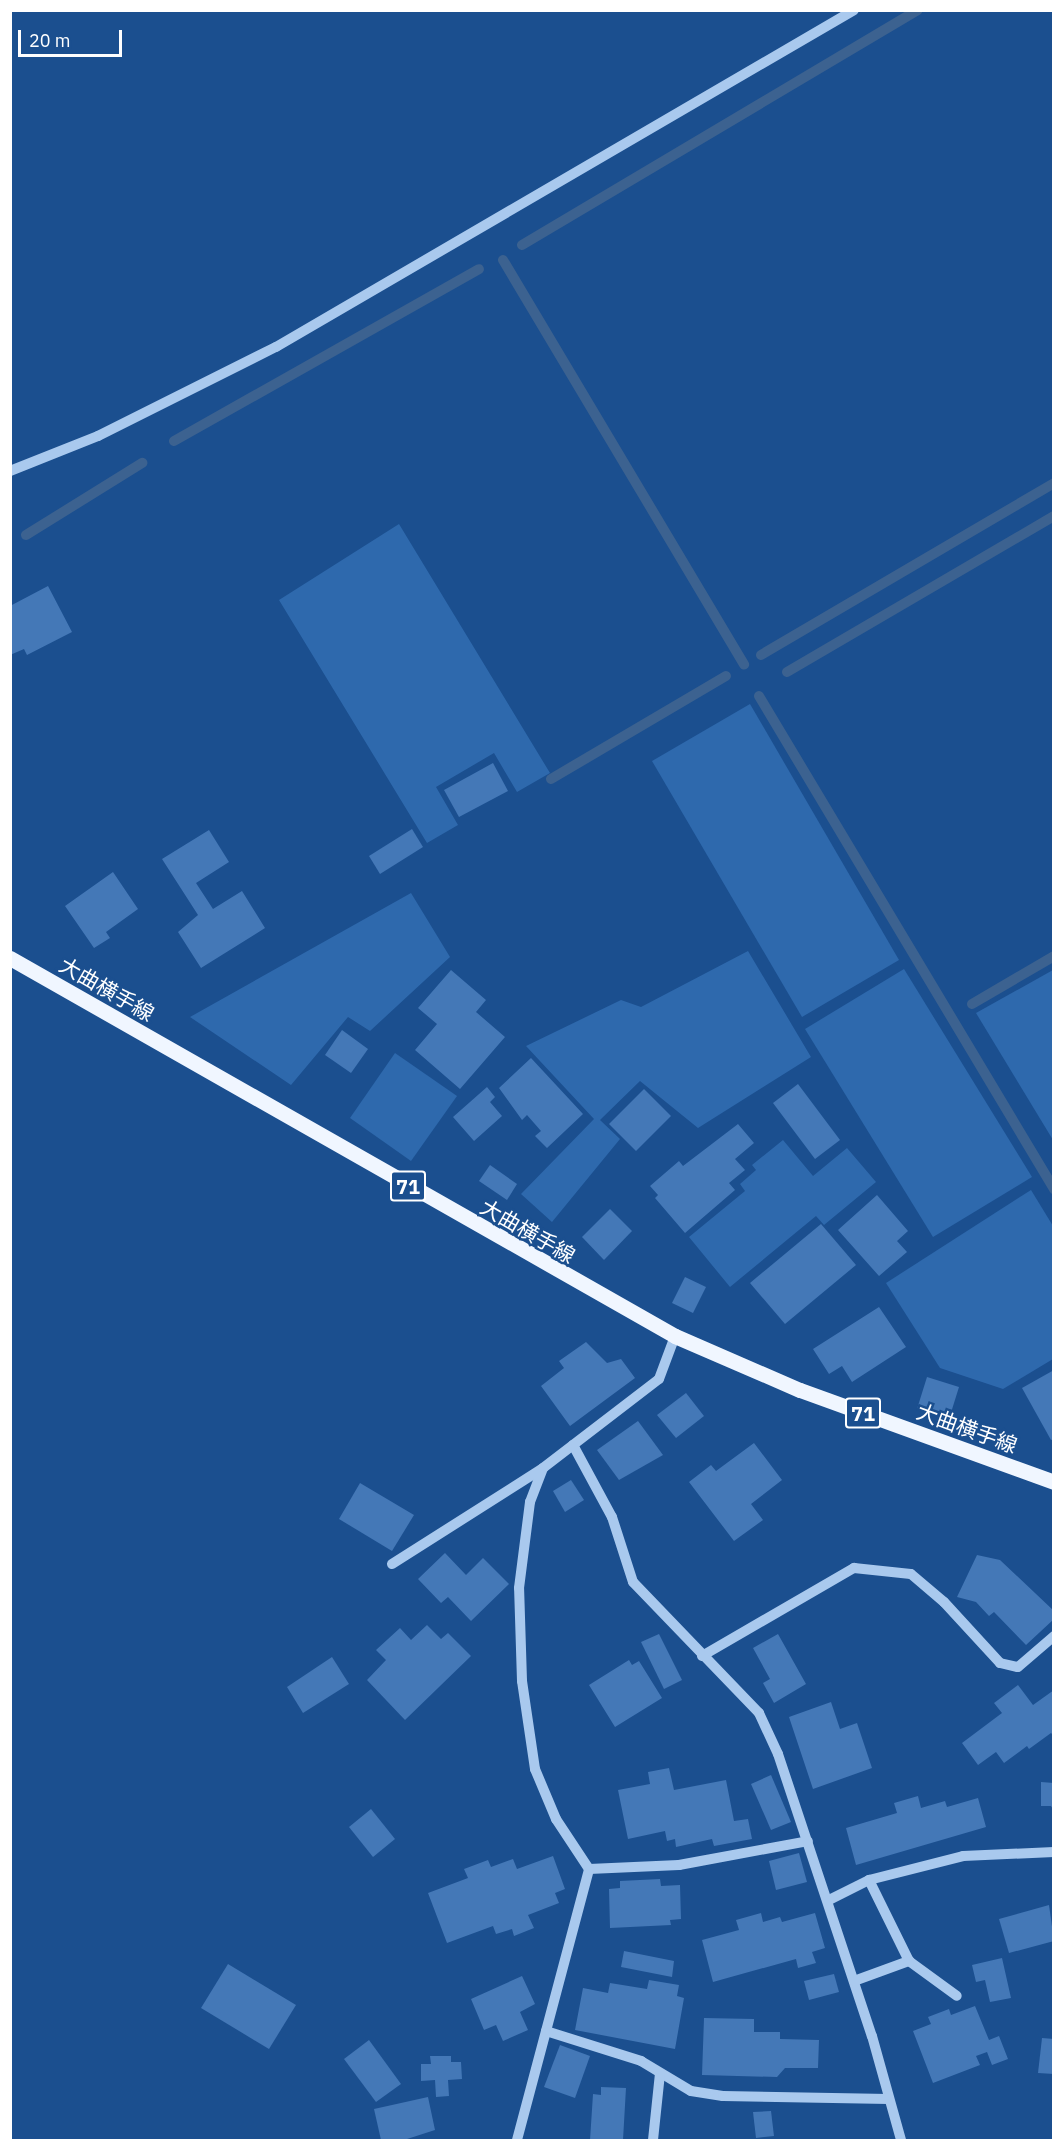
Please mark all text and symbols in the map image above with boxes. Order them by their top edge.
scale bar [21,18,124,56]
text: 20 m [29,29,71,52]
street label: 大曲横手線 [55,952,159,1026]
road number: 71 [390,1169,426,1203]
street label: 大曲横手線 [476,1194,580,1268]
road number: 71 [845,1396,881,1430]
street label: 大曲横手線 [913,1398,1021,1458]

